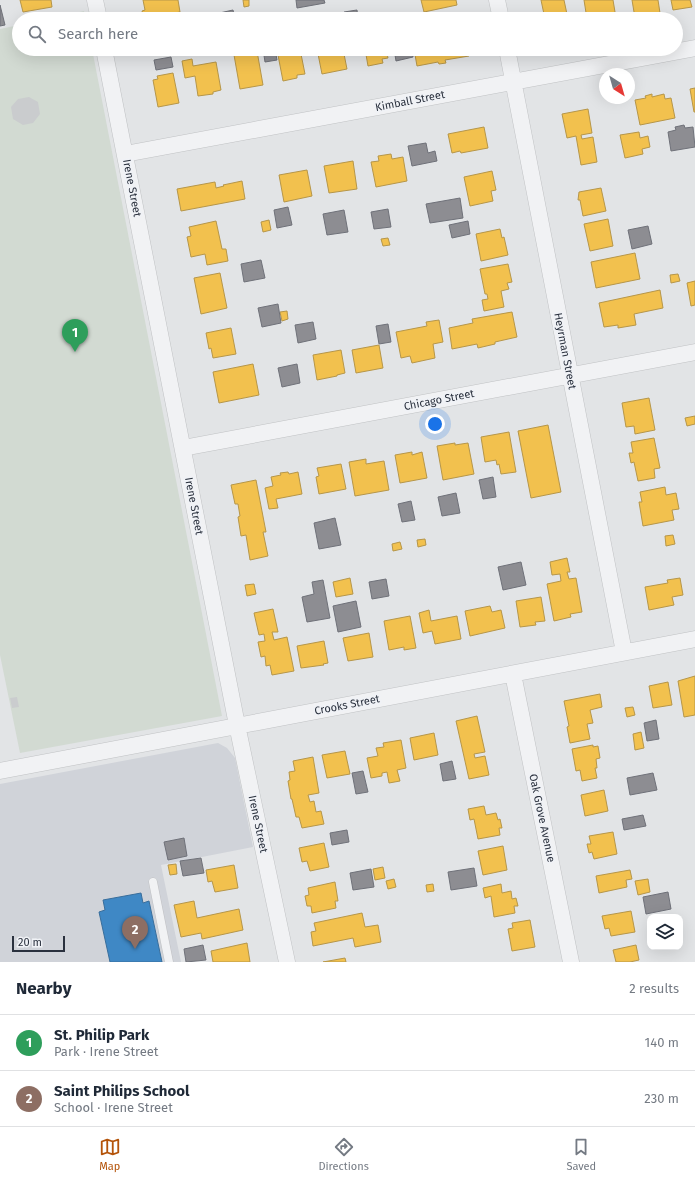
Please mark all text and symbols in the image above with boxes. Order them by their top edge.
search box [12,12,683,56]
icon: search [26,23,48,45]
text: Search here [58,25,138,43]
north arrow [599,68,635,104]
street label: Kimball Street [374,88,446,114]
street label: Irene Street [120,158,144,218]
street label: Heyrman Street [551,312,579,390]
pin: 1 [62,319,88,352]
street label: Chicago Street [403,387,475,413]
your location [425,414,445,434]
street label: Irene Street [182,476,206,536]
street label: Crooks Street [313,692,381,718]
street label: Oak Grove Avenue [526,773,558,863]
street label: Irene Street [246,794,270,854]
map controls [647,914,683,950]
button: layers [647,914,683,950]
pin: 2 [122,916,148,949]
scale bar [12,934,65,953]
text: 20 m [18,936,42,949]
text: Nearby [16,978,71,999]
text: 2 results [629,981,679,996]
text: St. Philip Park [54,1026,149,1044]
text: 1 [26,1035,32,1050]
text: 140 m [645,1035,679,1050]
text: Park · Irene Street [54,1044,159,1059]
text: Saint Philips School [54,1082,189,1100]
text: 2 [26,1091,32,1106]
text: 230 m [644,1091,679,1106]
text: School · Irene Street [54,1100,173,1115]
tab: Map [99,1136,121,1173]
tab: Directions [318,1136,369,1173]
tab: Saved [566,1136,596,1173]

